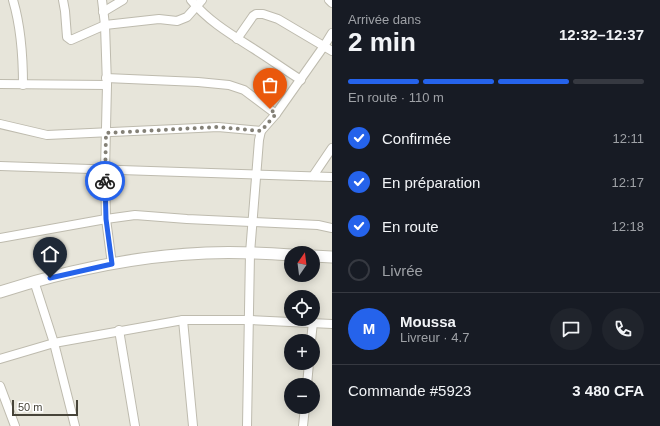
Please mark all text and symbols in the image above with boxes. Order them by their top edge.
text: Arrivée dans [348,12,421,27]
text: 12:32–12:37 [559,26,644,43]
text: 2 min [348,27,416,57]
pin [253,68,287,109]
icon: bag [259,74,281,96]
text: En route · 110 m [348,90,444,105]
icon: check [348,127,370,149]
text: Confirmée [382,130,451,147]
text: 12:11 [612,131,644,146]
courier [85,161,125,201]
icon: bike [94,170,116,192]
icon: check [348,171,370,193]
text: En préparation [382,174,480,191]
text: 12:17 [611,175,644,190]
icon: check [348,215,370,237]
text: En route [382,218,439,235]
text: 12:18 [611,219,644,234]
pin [33,237,67,278]
icon: home [39,243,61,265]
north arrow [284,246,320,282]
map controls [284,246,320,414]
text: Livrée [382,262,423,279]
button: locate [284,290,320,326]
button: chat [550,308,592,350]
button: phone [602,308,644,350]
text: Moussa [400,313,456,330]
text: M [363,320,375,337]
text: Livreur · 4.7 [400,330,469,345]
button: + [284,334,320,370]
button: − [284,378,320,414]
text: Commande #5923 [348,382,471,399]
text: 3 480 CFA [572,382,644,399]
scale bar [12,398,78,417]
text: 50 m [18,401,42,413]

